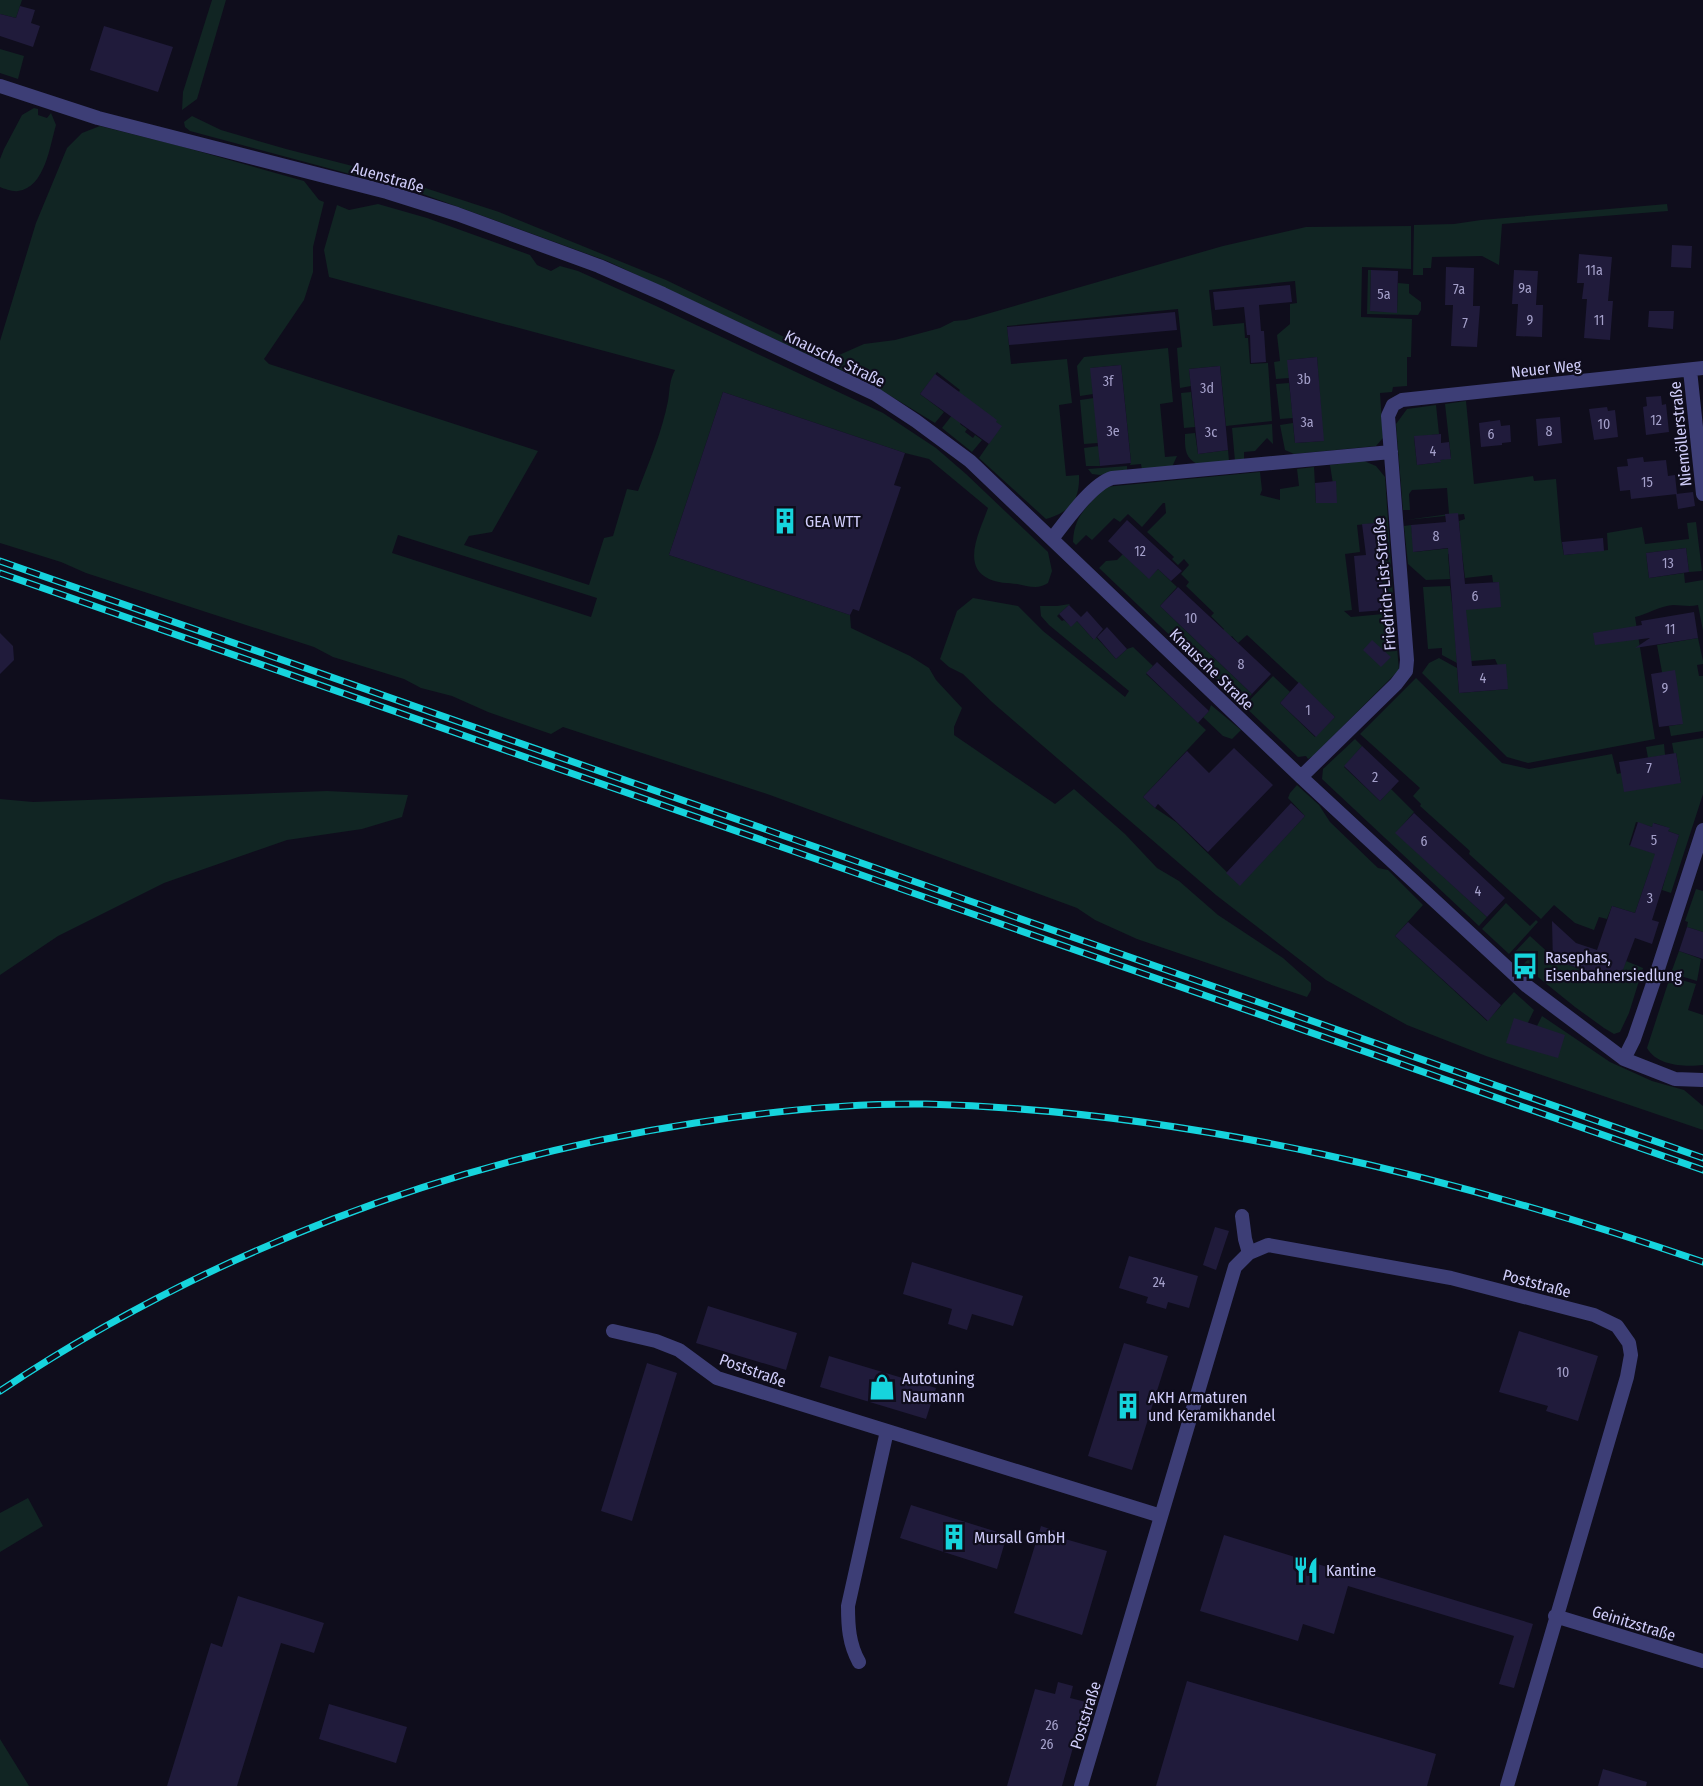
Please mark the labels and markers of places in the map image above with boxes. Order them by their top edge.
building icon: GEA WTT [770,506,800,536]
place label: GEA WTT [805,512,861,531]
place label: Rasephas, Eisenbahnersiedlung [1545,948,1682,985]
bus stop icon: Rasephas, Eisenbahnersiedlung [1510,951,1540,981]
place label: Autotuning Naumann [902,1369,975,1406]
shop icon: Autotuning Naumann [867,1372,897,1402]
place label: AKH Armaturen und Keramikhandel [1148,1388,1275,1425]
building icon: AKH Armaturen und Keramikhandel [1113,1391,1143,1421]
building icon: Mursall GmbH [939,1522,969,1552]
place label: Mursall GmbH [974,1528,1065,1547]
restaurant icon: Kantine [1291,1555,1321,1585]
place label: Kantine [1326,1561,1376,1580]

